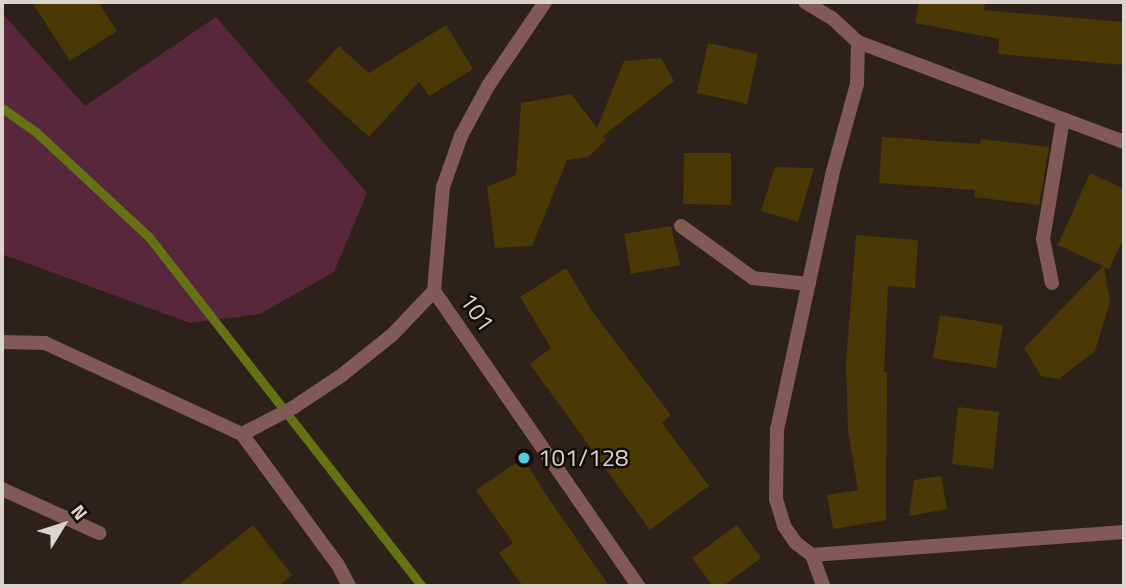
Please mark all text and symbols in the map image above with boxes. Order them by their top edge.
street label: 101 [454,287,500,337]
place label: 101/128 [538,444,629,472]
marker: 101/128 [516,450,532,466]
north arrow [28,490,98,560]
text: N [64,498,95,526]

